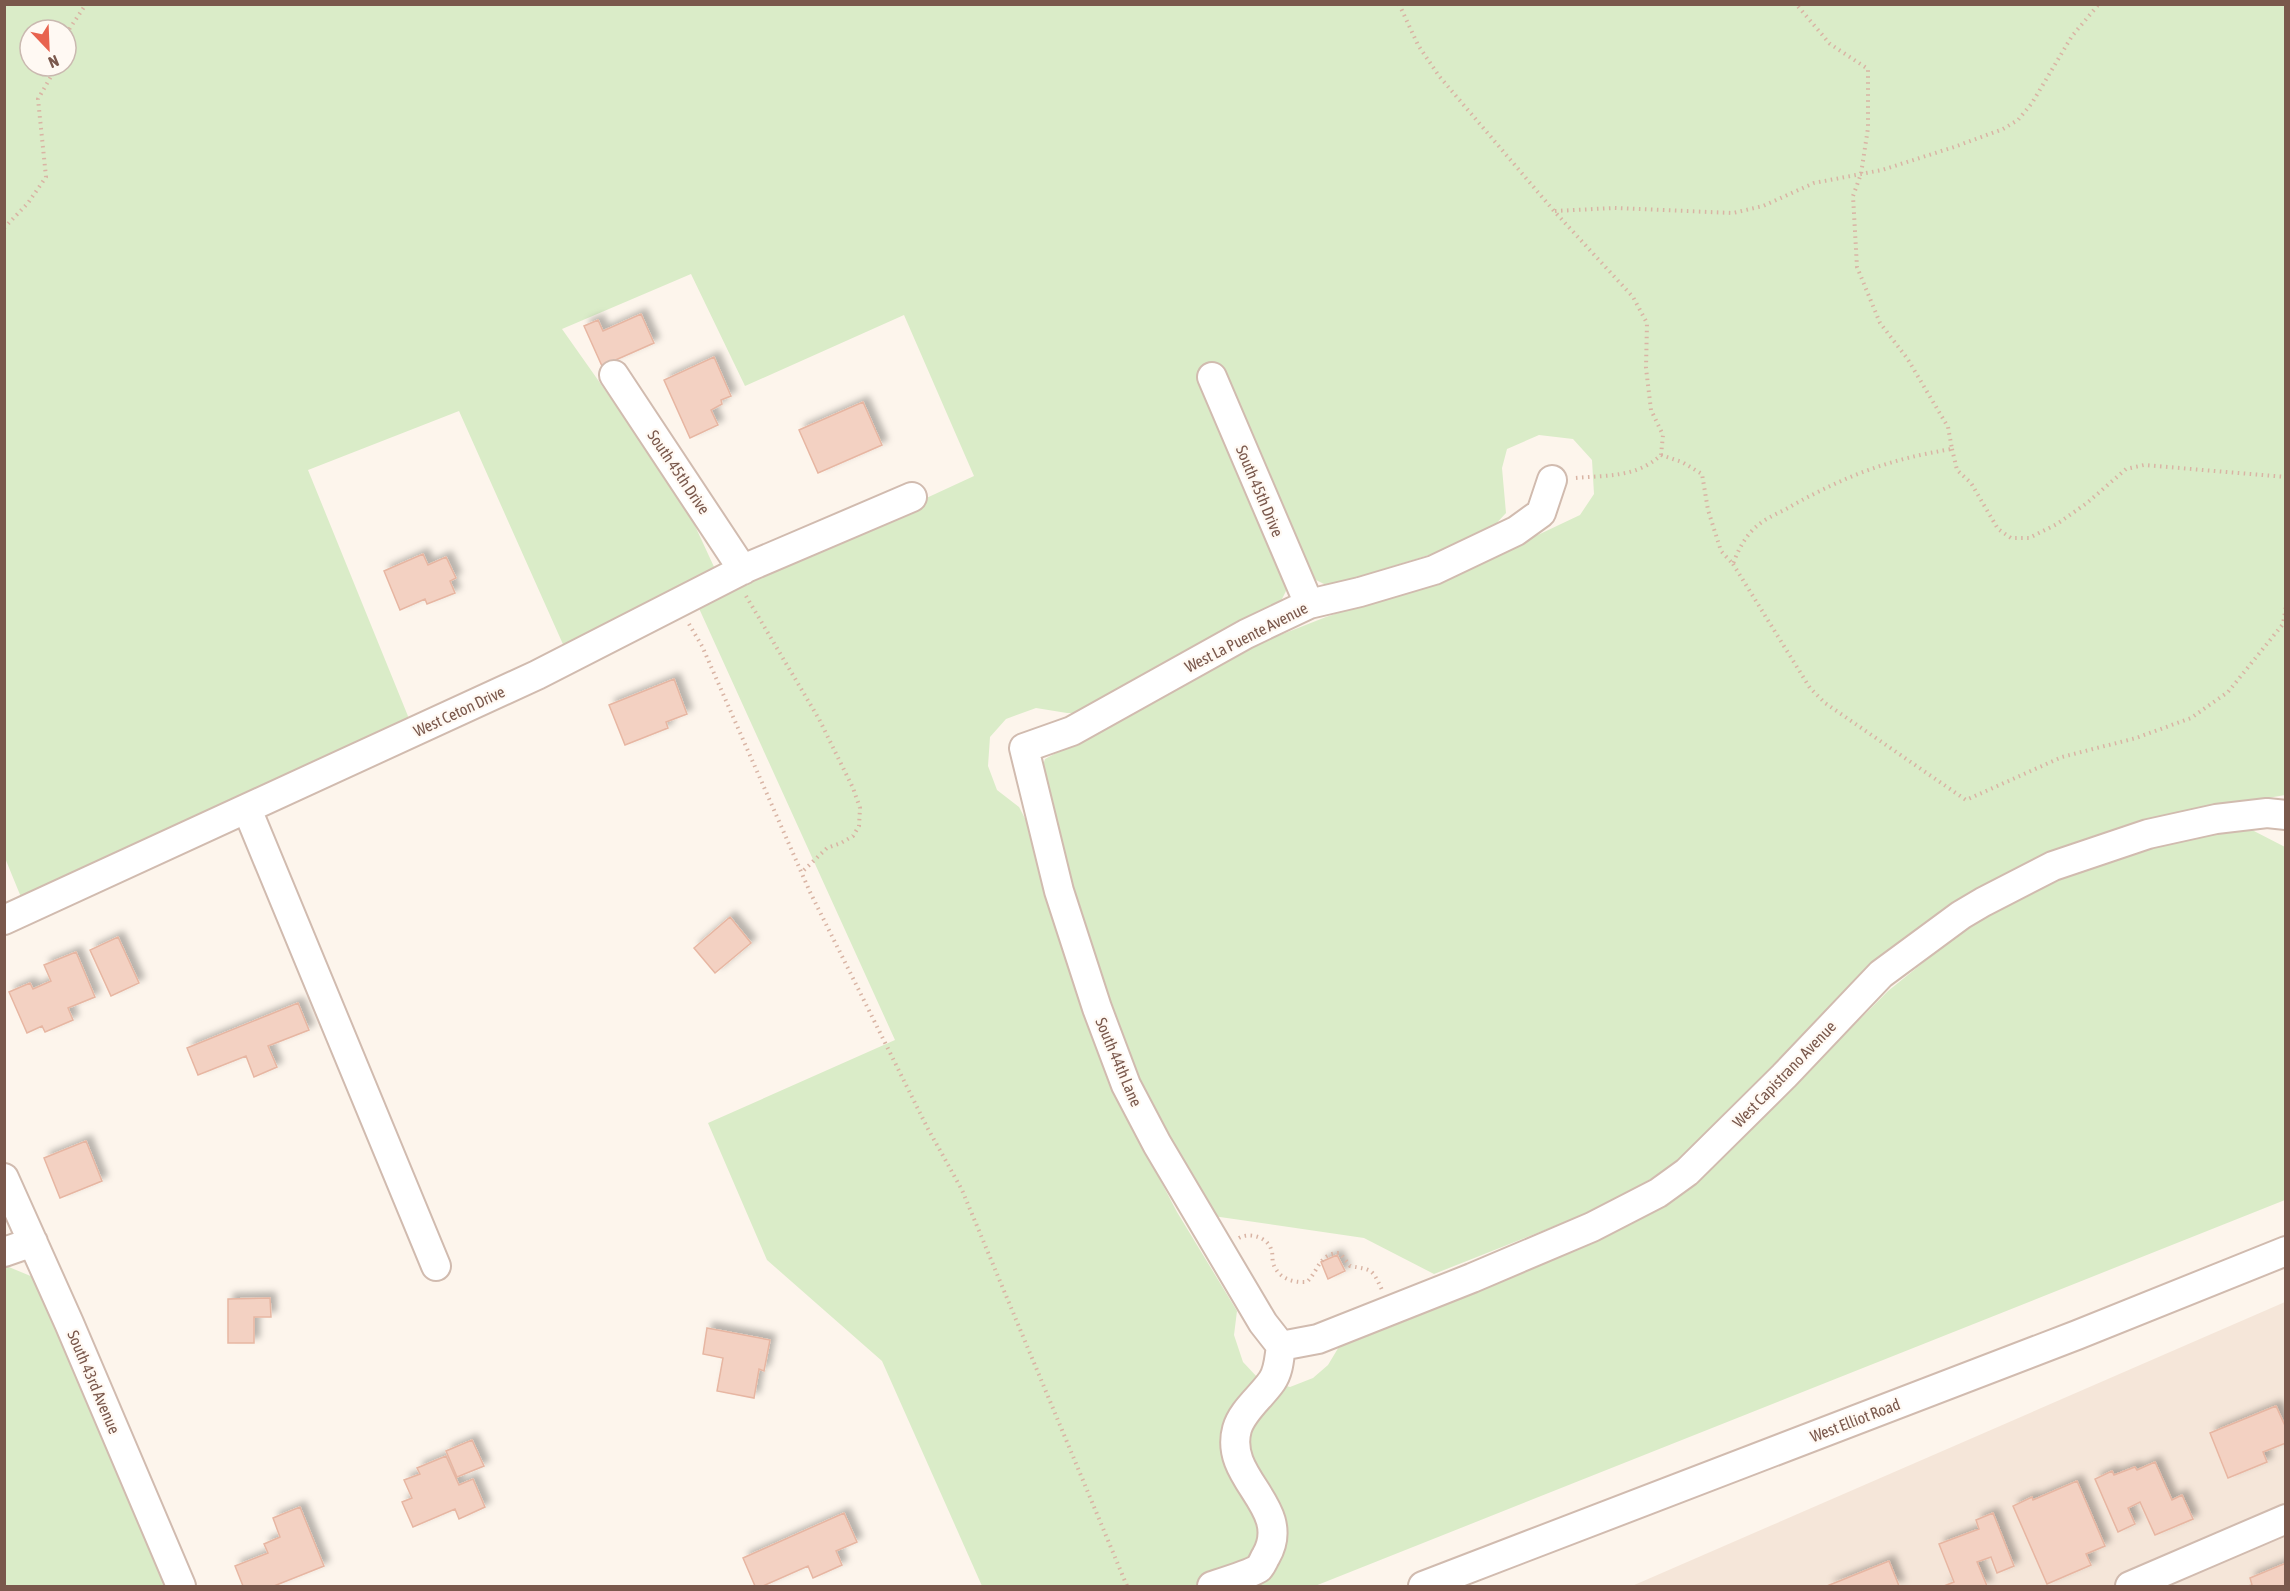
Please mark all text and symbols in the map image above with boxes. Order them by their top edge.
north arrow [18,18,78,78]
text: N [46,52,62,72]
street label: South 45th Drive [644,427,714,517]
street label: South 45th Drive [1233,443,1287,539]
street label: West La Puente Avenue [1182,598,1310,676]
street label: West Ceton Drive [411,682,507,740]
street label: South 44th Lane [1092,1015,1146,1109]
street label: West Capistrano Avenue [1729,1017,1840,1132]
street label: South 43rd Avenue [64,1328,124,1436]
street label: West Elliot Road [1808,1395,1902,1445]

